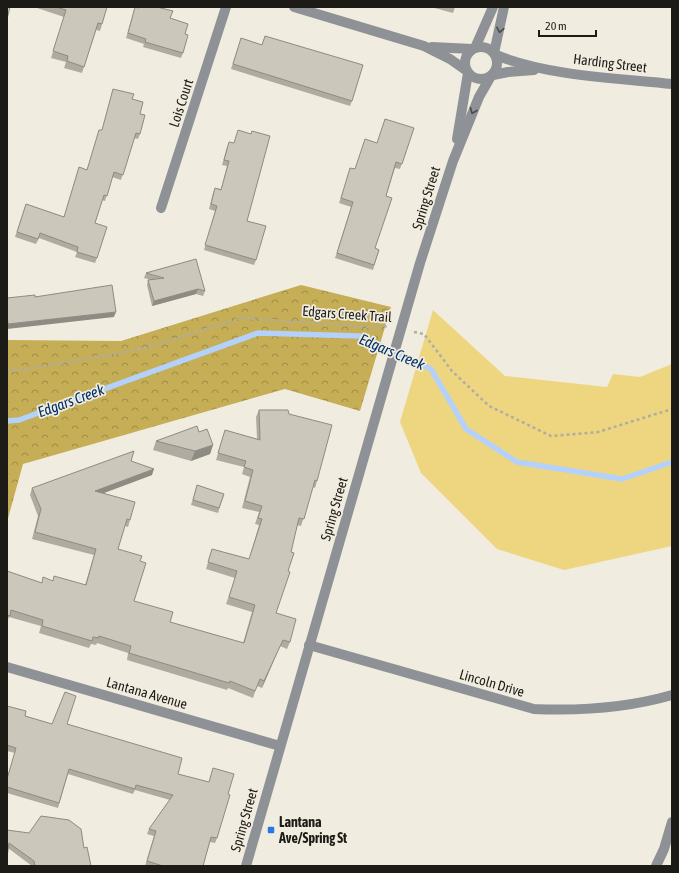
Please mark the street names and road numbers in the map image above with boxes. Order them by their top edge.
street label: Harding Street [572,51,648,75]
street label: Lois Court [166,77,196,129]
street label: Spring Street [409,164,443,232]
street label: Edgars Creek Trail [302,303,393,325]
street label: Spring Street [317,475,351,543]
street label: Lincoln Drive [458,666,526,700]
street label: Lantana Avenue [105,674,189,712]
street label: Spring Street [227,786,261,854]

